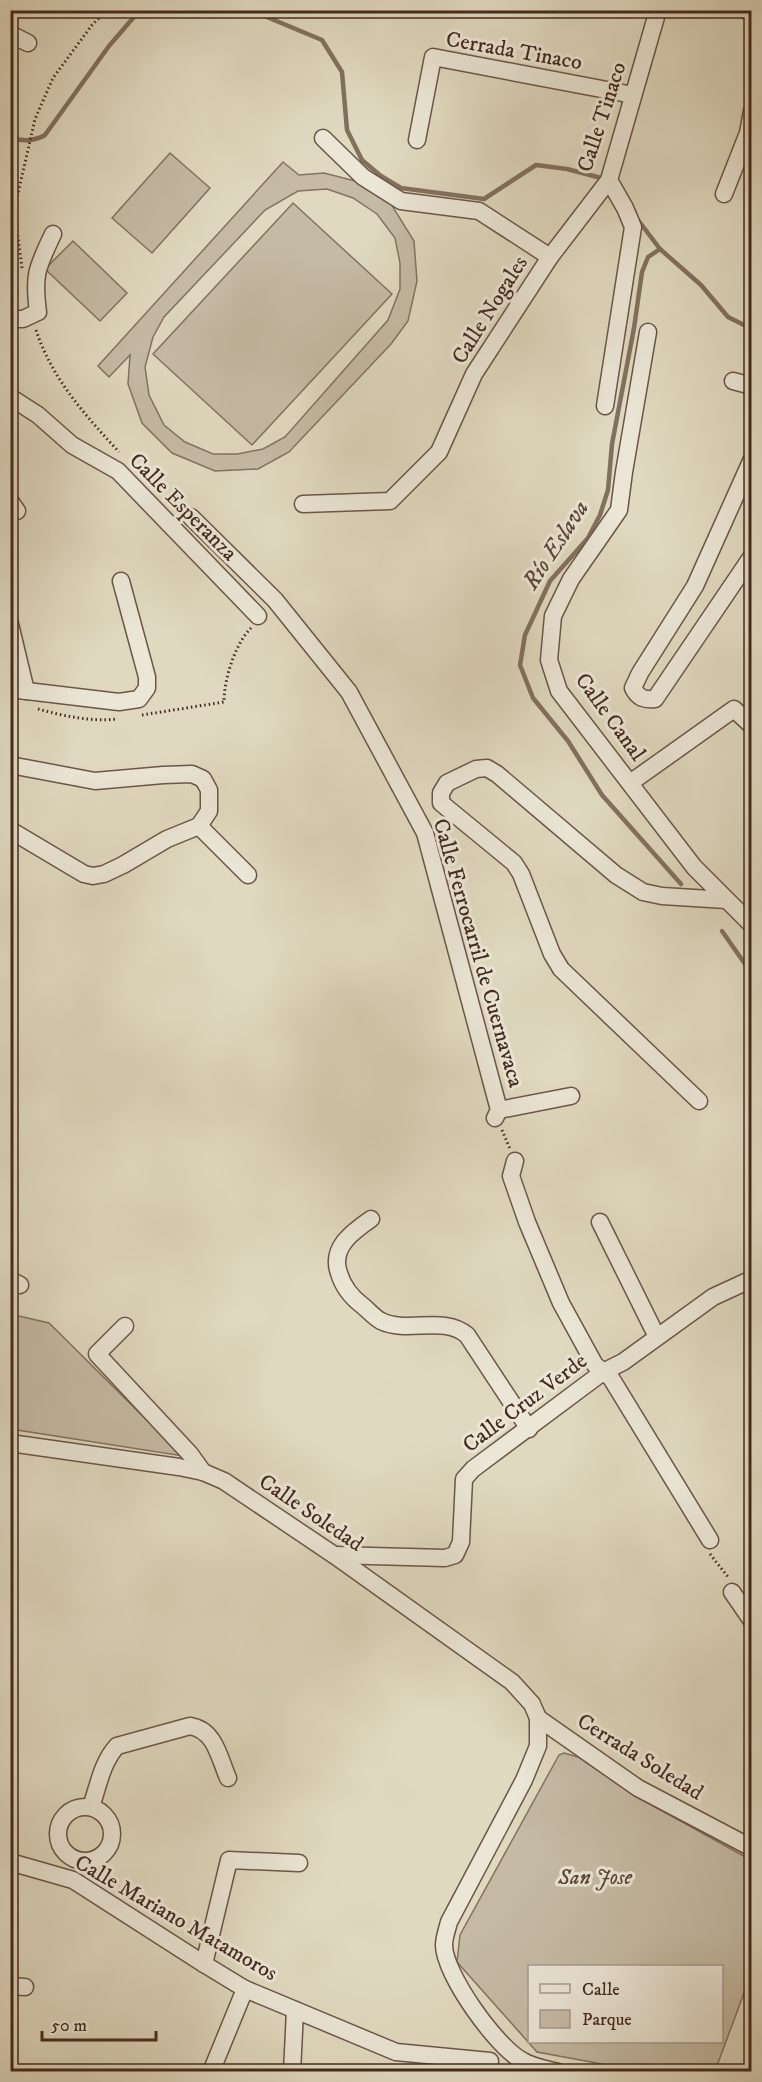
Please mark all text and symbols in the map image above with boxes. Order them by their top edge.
street label: Cerrada Tinaco [444,26,584,76]
street label: Calle Tinaco [572,59,632,175]
street label: Calle Nogales [446,251,534,369]
street label: Calle Esperanza [123,447,243,567]
water label: Río Eslava [516,495,596,596]
street label: Calle Canal [569,668,651,767]
street label: Calle Ferrocarril de Cuernavaca [427,816,530,1091]
street label: Calle Cruz Verde [458,1348,592,1458]
street label: Calle Soledad [254,1468,368,1558]
street label: Cerrada Soledad [572,1708,708,1807]
street label: Calle Mariano Matamoros [70,1849,282,1987]
park label: San Jose [557,1864,633,1891]
legend [528,1965,723,2043]
text: Calle [582,1979,620,2001]
scale bar [42,2004,156,2042]
text: Parque [582,2009,632,2031]
text: 50 m [51,2015,87,2037]

